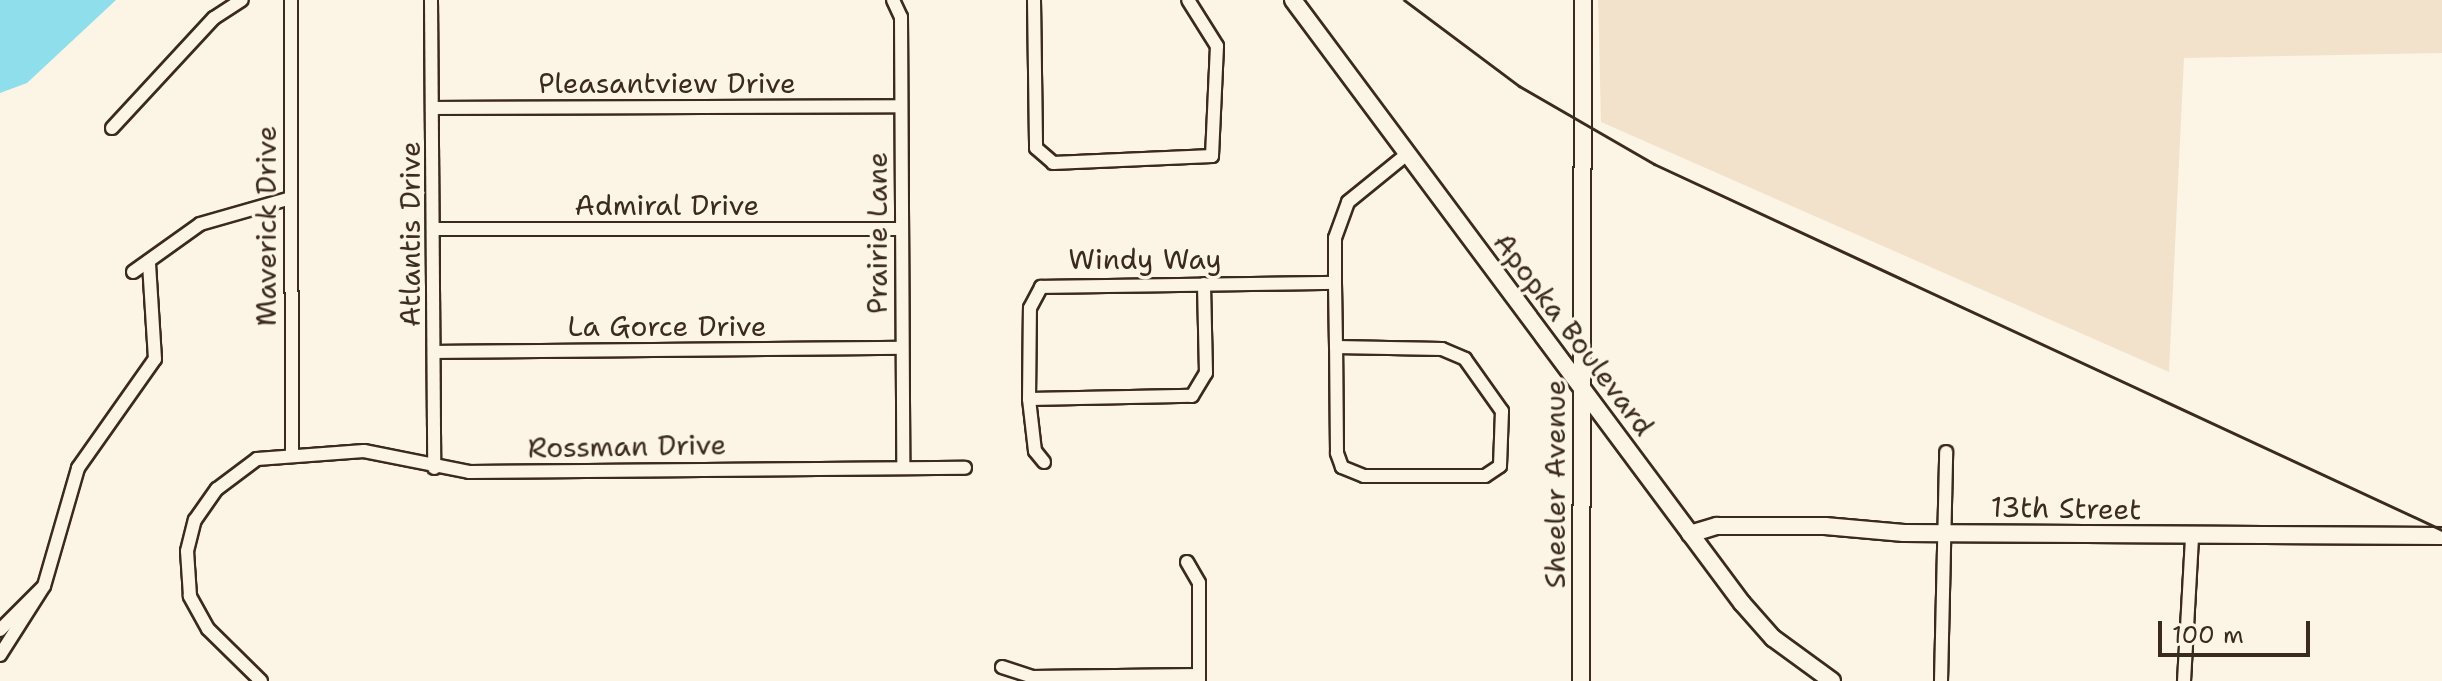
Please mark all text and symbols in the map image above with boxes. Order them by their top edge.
street label: Pleasantview Drive [538,66,796,100]
street label: Maverick Drive [249,126,283,326]
street label: Atlantis Drive [393,141,427,327]
street label: Prairie Lane [860,152,894,314]
street label: Admiral Drive [575,188,759,222]
street label: Apopka Boulevard [1487,226,1661,442]
street label: Windy Way [1068,242,1222,276]
street label: La Gorce Drive [567,309,767,343]
street label: Sheeler Avenue [1538,380,1572,588]
street label: Rossman Drive [527,427,727,465]
street label: 13th Street [1990,490,2142,526]
scale bar [2162,605,2314,655]
text: 100 m [2172,619,2244,651]

